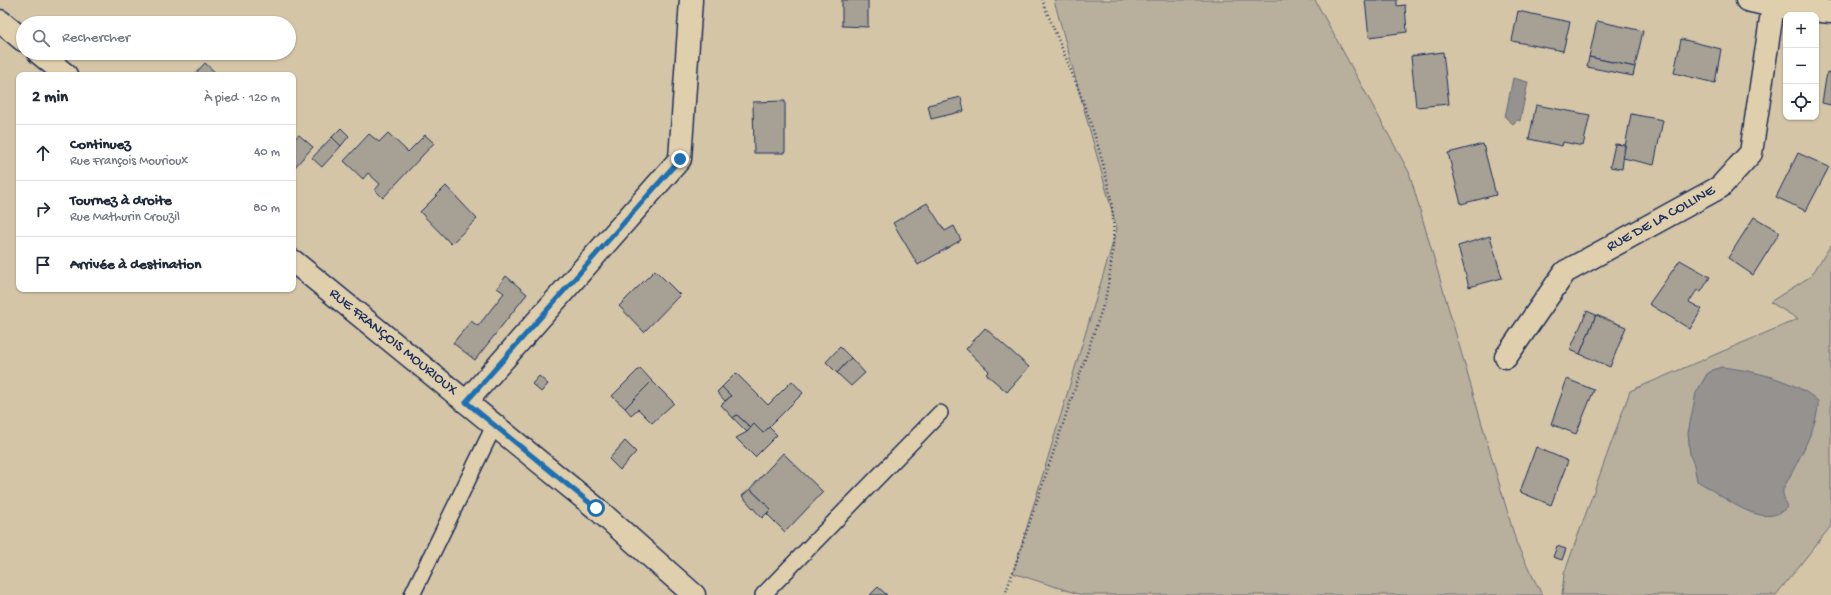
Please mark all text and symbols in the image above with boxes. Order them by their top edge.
map controls [1783,12,1819,120]
button: + [1783,12,1819,48]
search box [16,16,296,60]
icon: search [30,27,52,49]
text: Rechercher [62,29,130,47]
button: − [1783,48,1819,84]
button: locate [1783,84,1819,120]
text: 2 min [32,88,68,108]
text: À pied · 120 m [204,91,280,106]
text: Continuez [70,136,131,154]
icon: ahead [32,142,54,164]
text: 40 m [254,145,280,160]
route end [671,150,689,168]
text: Rue François Mourioux [70,154,188,169]
street label: RUE DE LA COLLINE [1604,182,1719,256]
text: Tournez à droite [70,192,172,210]
icon: right [32,198,54,220]
text: 80 m [253,201,280,216]
text: Rue Mathurin Crouzil [70,210,180,225]
icon: arrive [32,254,54,276]
text: Arrivée à destination [70,256,201,274]
street label: RUE FRANÇOIS MOURIOUX [325,285,462,400]
route start [587,499,605,517]

